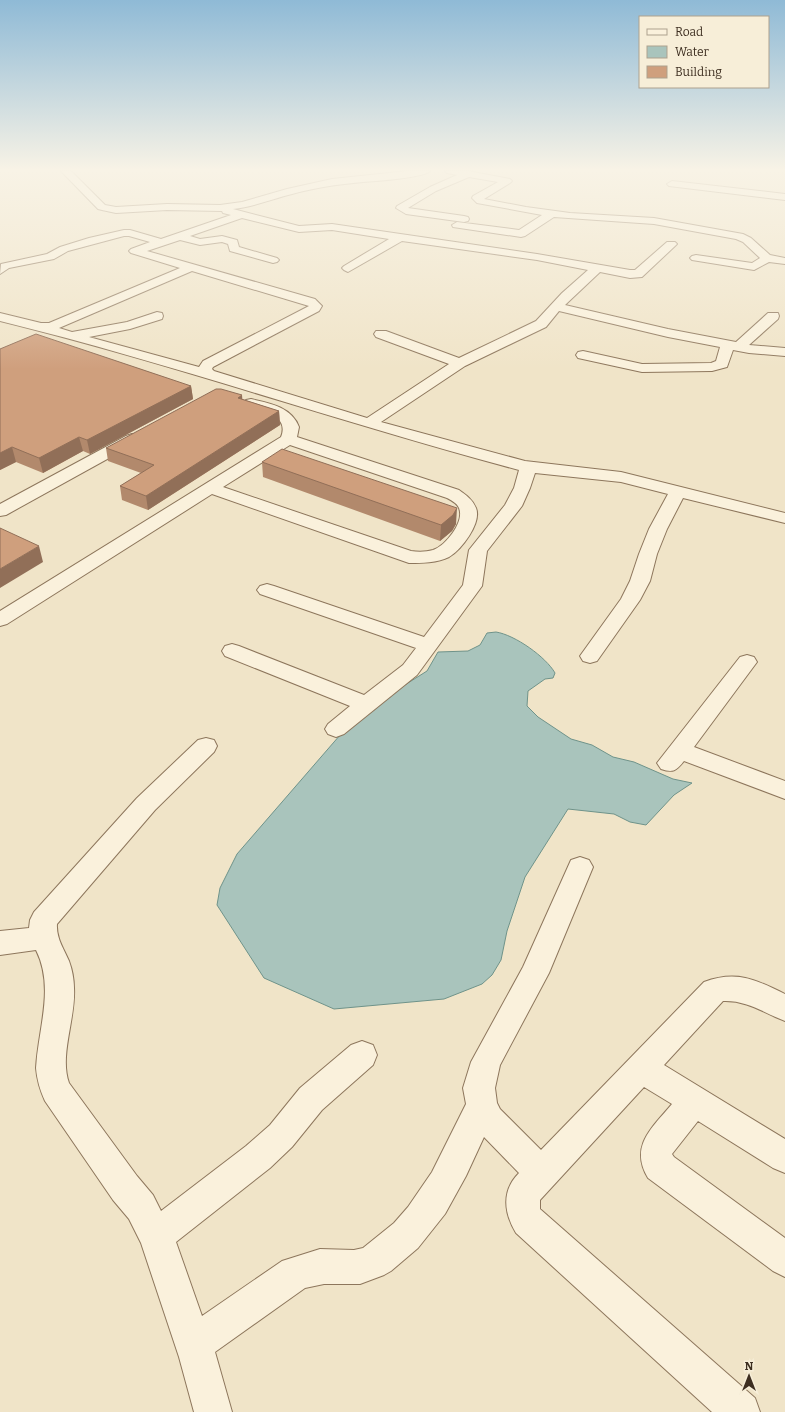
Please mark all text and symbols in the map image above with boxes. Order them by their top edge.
legend [639,16,769,88]
text: Road [675,25,703,39]
text: Water [675,45,710,59]
text: Building [675,65,722,79]
north arrow [729,1356,769,1396]
text: N [745,1360,754,1373]

